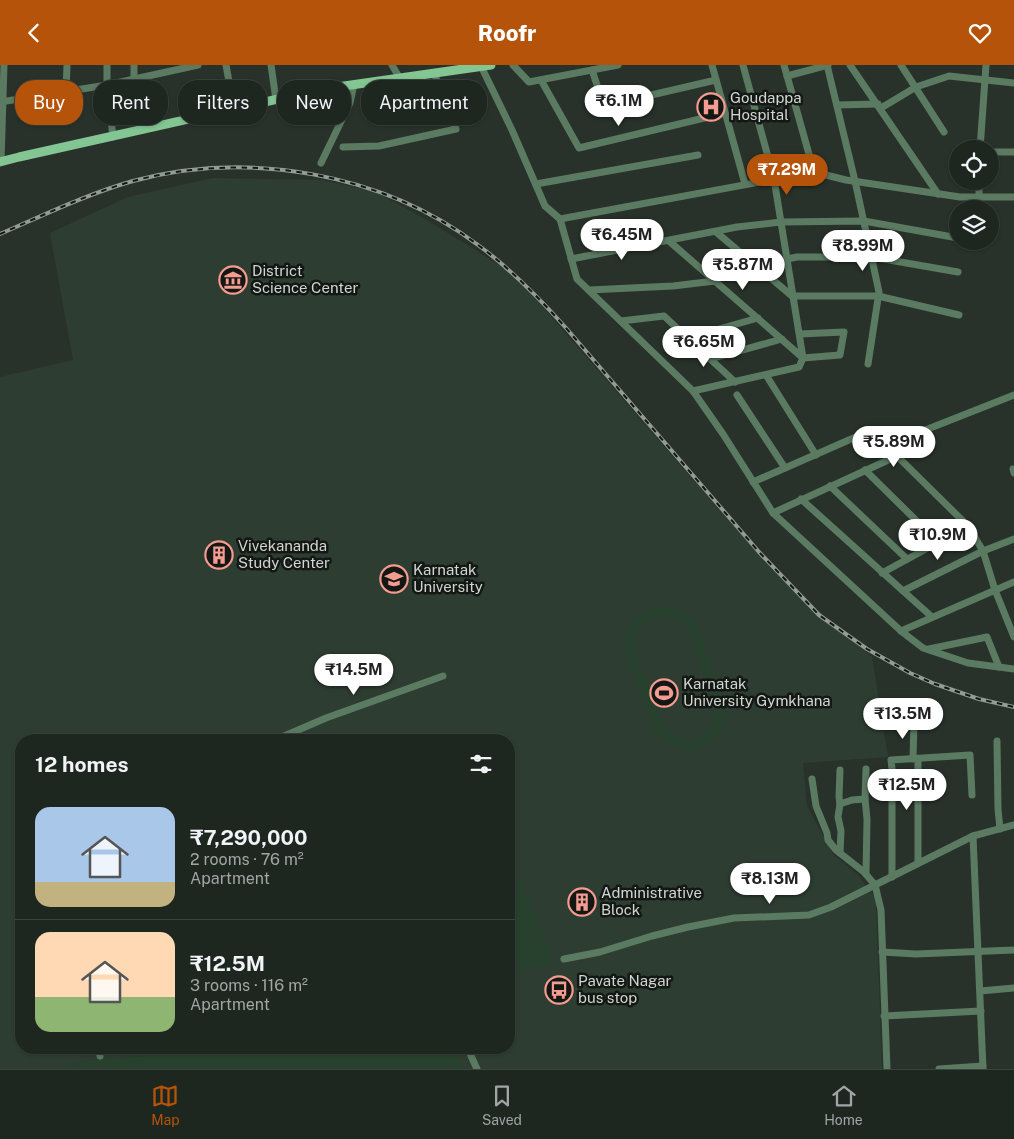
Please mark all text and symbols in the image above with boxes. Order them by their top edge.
icon: back [20,19,48,47]
icon: heart [966,19,994,47]
text: Roofr [478,20,536,46]
chip: Buy [15,80,83,125]
chip: Rent [93,80,168,125]
chip: Filters [178,80,267,125]
chip: New [277,80,351,125]
chip: Apartment [361,80,487,125]
pin: ₹6.1M [584,85,654,127]
place label: Goudappa Hospital [730,89,801,123]
text: ₹6.1M [596,91,642,110]
hospital icon: Goudappa Hospital [696,92,726,122]
map controls [949,140,999,250]
button: locate [949,140,999,190]
pin: ₹7.29M [746,153,828,196]
text: ₹7.29M [758,160,816,179]
button: layers [949,200,999,250]
pin: ₹6.45M [581,219,663,261]
text: ₹6.45M [592,225,652,244]
pin: ₹8.99M [822,229,904,272]
text: ₹8.99M [832,236,894,255]
pin: ₹5.87M [702,249,784,291]
text: ₹5.87M [713,255,773,274]
place label: District Science Center [252,262,358,296]
museum icon: District Science Center [218,265,248,295]
pin: ₹6.65M [663,325,745,368]
text: ₹6.65M [673,332,735,351]
pin: ₹5.89M [853,425,935,468]
text: ₹5.89M [863,432,925,451]
pin: ₹10.9M [897,519,979,561]
text: ₹10.9M [910,525,966,544]
place label: Vivekananda Study Center [238,537,330,571]
building icon: Vivekananda Study Center [204,540,234,570]
place label: Karnatak University [413,561,483,595]
school or university icon: Karnatak University [379,564,409,594]
pin: ₹14.5M [313,653,395,696]
text: ₹14.5M [325,660,383,679]
place label: Karnatak University Gymkhana [683,675,831,709]
sports icon: Karnatak University Gymkhana [649,678,679,708]
pin: ₹13.5M [862,697,944,740]
text: ₹13.5M [874,704,932,723]
icon: filters [467,750,495,778]
text: 12 homes [35,752,129,777]
pin: ₹12.5M [866,769,948,811]
text: ₹12.5M [878,775,936,794]
text: ₹7,290,000 [190,825,307,850]
icon: home [75,827,135,887]
text: 2 rooms · 76 m² [190,850,304,869]
pin: ₹8.13M [729,863,811,905]
text: Apartment [190,869,270,888]
text: ₹8.13M [741,869,799,888]
place label: Administrative Block [601,884,702,918]
building icon: Administrative Block [567,887,597,917]
text: ₹12.5M [190,951,265,976]
icon: home [75,952,135,1012]
place label: Pavate Nagar bus stop [578,972,671,1006]
bus stop icon: Pavate Nagar bus stop [544,975,574,1005]
text: 3 rooms · 116 m² [190,976,308,995]
text: Apartment [190,995,270,1014]
tab: Map [151,1082,180,1128]
tab: Saved [482,1082,522,1128]
tab: Home [824,1082,863,1128]

